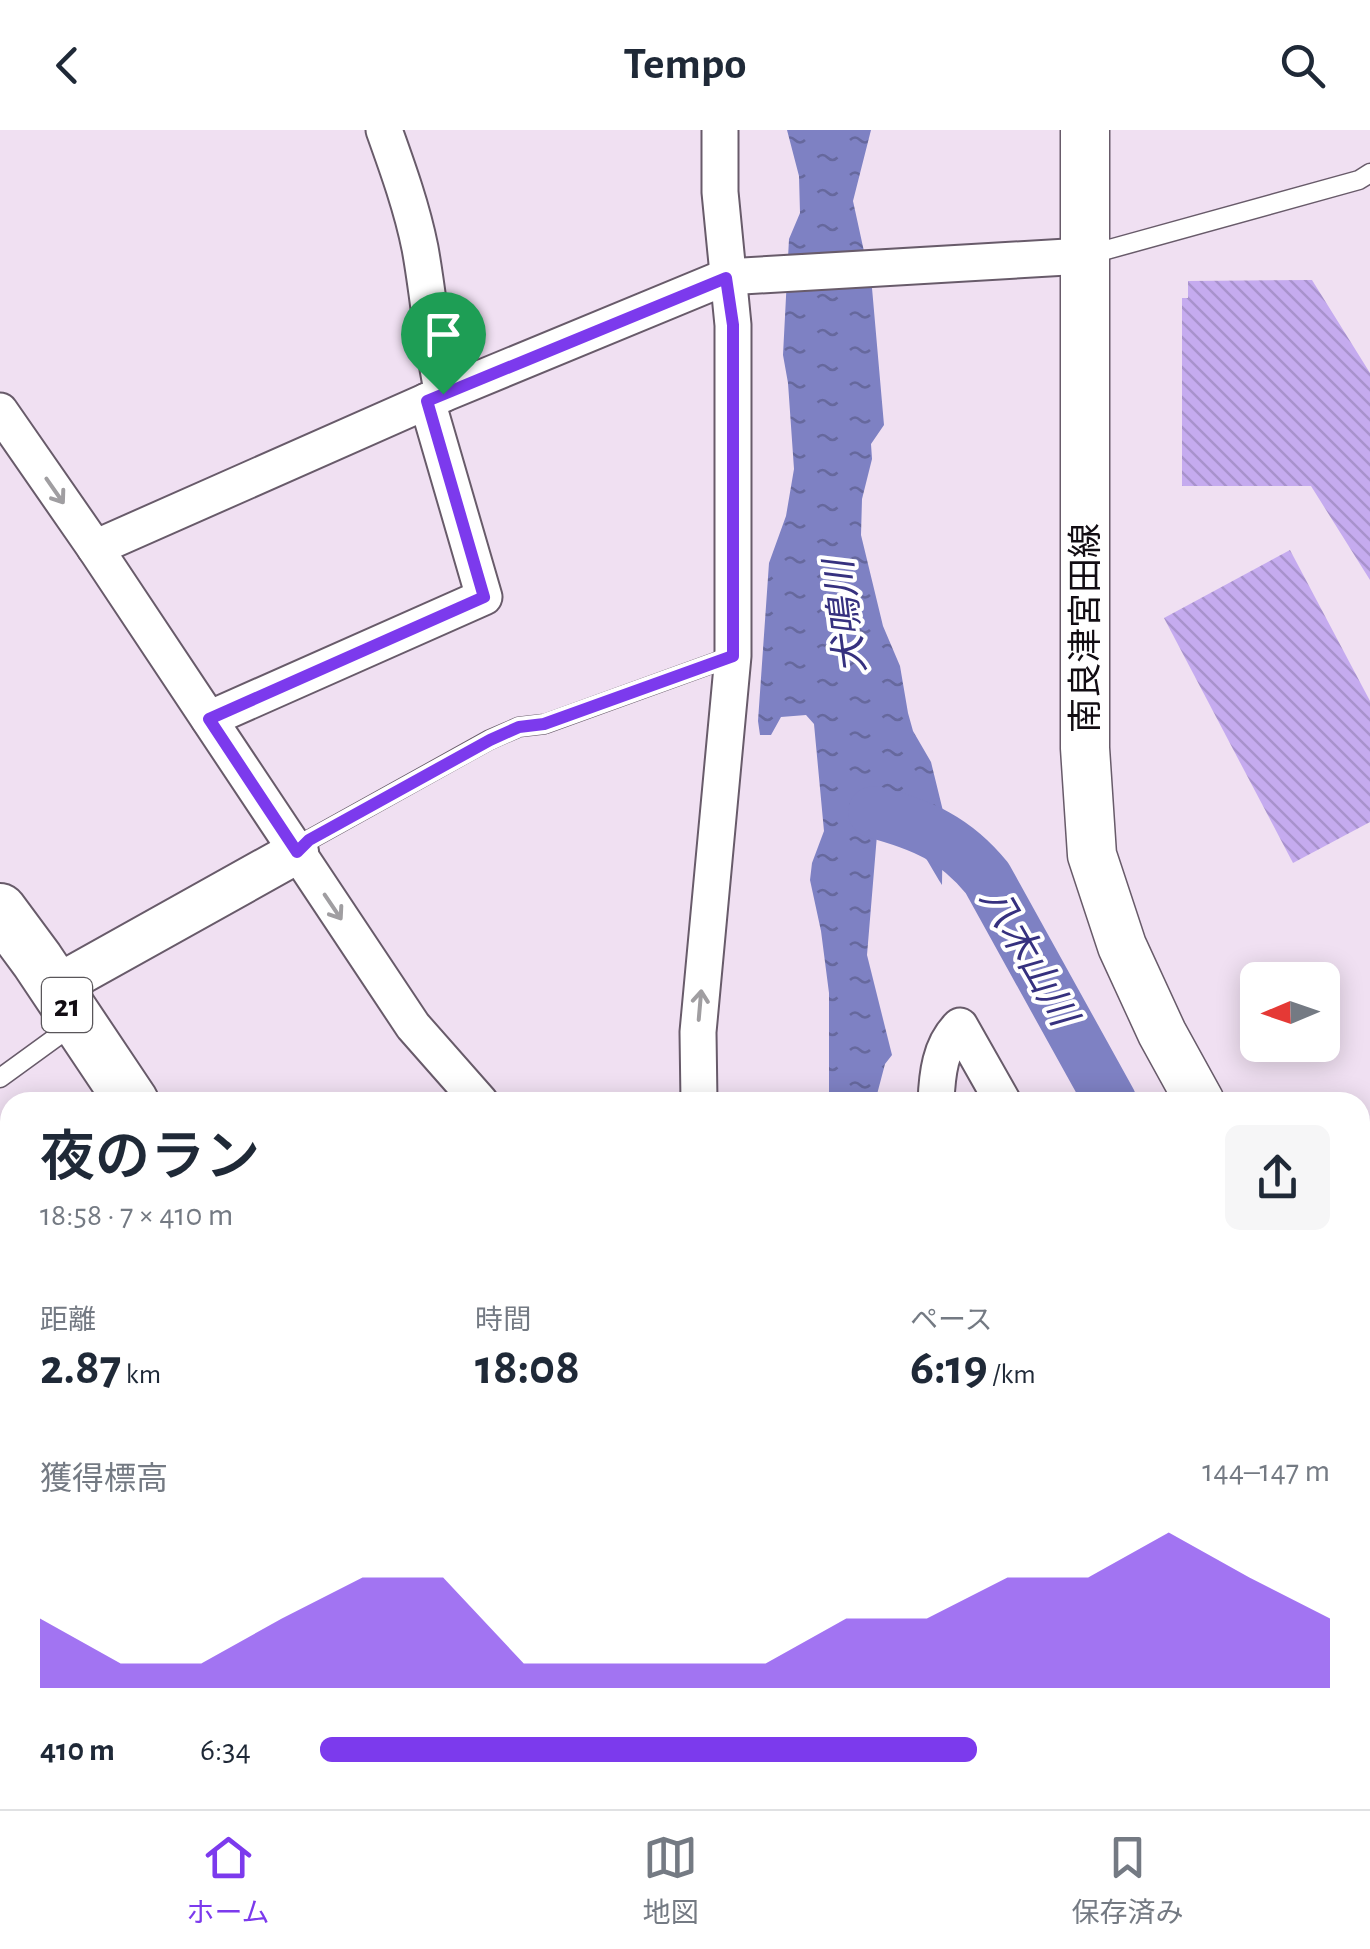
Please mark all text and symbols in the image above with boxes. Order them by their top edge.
icon: back [40,38,95,93]
icon: search [1275,38,1330,93]
text: Tempo [624,42,746,87]
pin [401,292,486,395]
icon: arrive [416,307,471,362]
one-way arrow [44,477,65,505]
street label: 南良津宮田線 [1067,523,1104,733]
water label: 犬鳴川 [819,554,873,676]
water label: 八木山川 [973,881,1085,1036]
one-way arrow [323,892,344,920]
north arrow [1240,962,1340,1062]
map controls [1240,962,1340,1062]
road number: 21 [42,978,92,1032]
one-way arrow [691,990,710,1022]
button: share [1225,1125,1330,1230]
text: 夜のラン [40,1131,260,1186]
text: 18:58 · 7 × 410 m [40,1199,233,1231]
text: 距離 [40,1307,96,1335]
text: 時間 [475,1307,531,1335]
text: ペース [910,1307,993,1335]
text: 2.87 [40,1343,121,1393]
text: 18:08 [475,1343,580,1393]
text: 6:19 [910,1343,988,1393]
text: km [121,1361,161,1389]
text: /km [988,1361,1036,1389]
text: 144–147 m [1202,1455,1330,1487]
text: 獲得標高 [40,1463,168,1495]
text: 410 m [40,1734,115,1766]
text: 6:34 [200,1734,251,1766]
tab: ホーム [186,1830,270,1931]
tab: 地図 [643,1830,699,1931]
tab: 保存済み [1071,1830,1184,1931]

